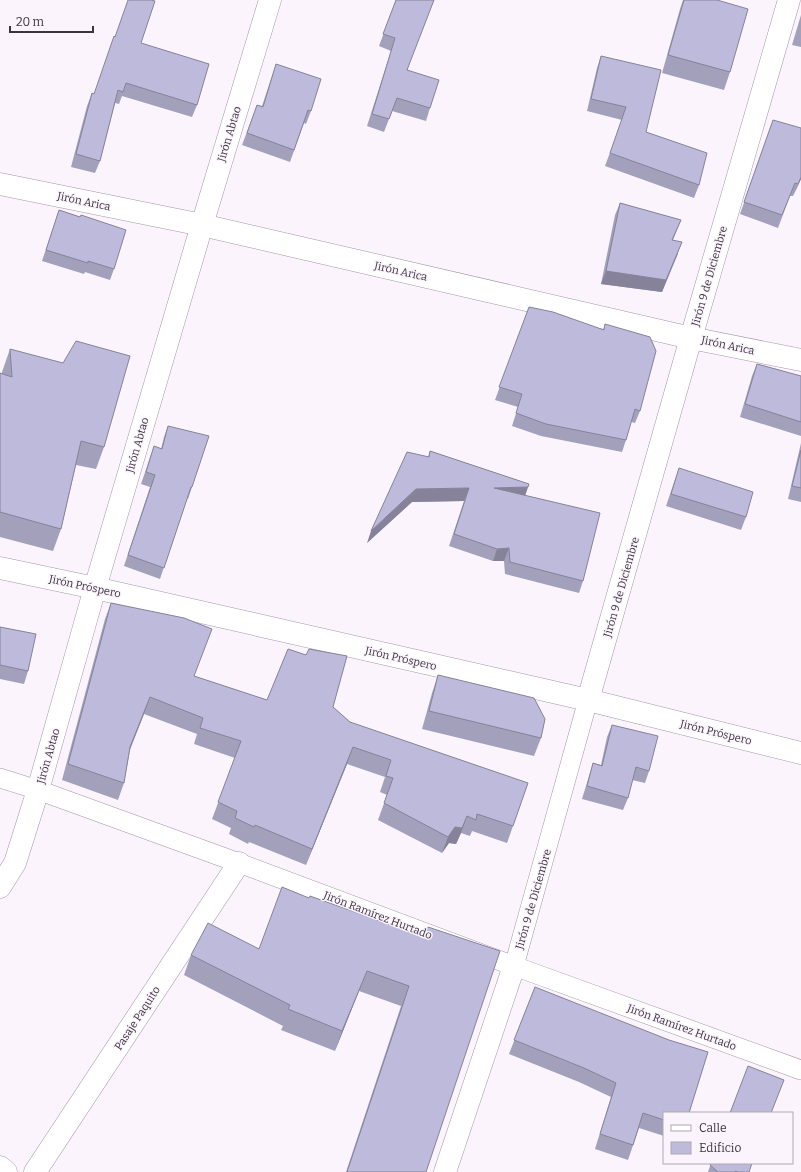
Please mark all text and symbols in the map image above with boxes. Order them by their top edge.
scale bar [10,8,93,34]
text: 20 m [16,15,45,29]
street label: Jirón Abtao [215,105,244,164]
street label: Jirón Arica [55,189,112,213]
street label: Jirón 9 de Diciembre [689,225,730,329]
street label: Jirón Arica [372,259,429,284]
street label: Jirón Arica [699,333,756,357]
street label: Jirón Abtao [123,416,152,475]
street label: Jirón 9 de Diciembre [601,536,642,640]
street label: Jirón Próspero [47,572,122,600]
street label: Jirón Próspero [363,644,438,673]
street label: Jirón Próspero [678,717,753,748]
street label: Jirón Abtao [34,727,63,786]
street label: Jirón 9 de Diciembre [513,848,554,952]
street label: Jirón Ramírez Hurtado [321,888,434,942]
street label: Pasaje Paquito [112,984,163,1053]
street label: Jirón Ramírez Hurtado [625,1001,738,1053]
legend [663,1112,793,1164]
text: Calle [699,1121,727,1135]
text: Edificio [699,1141,741,1155]

